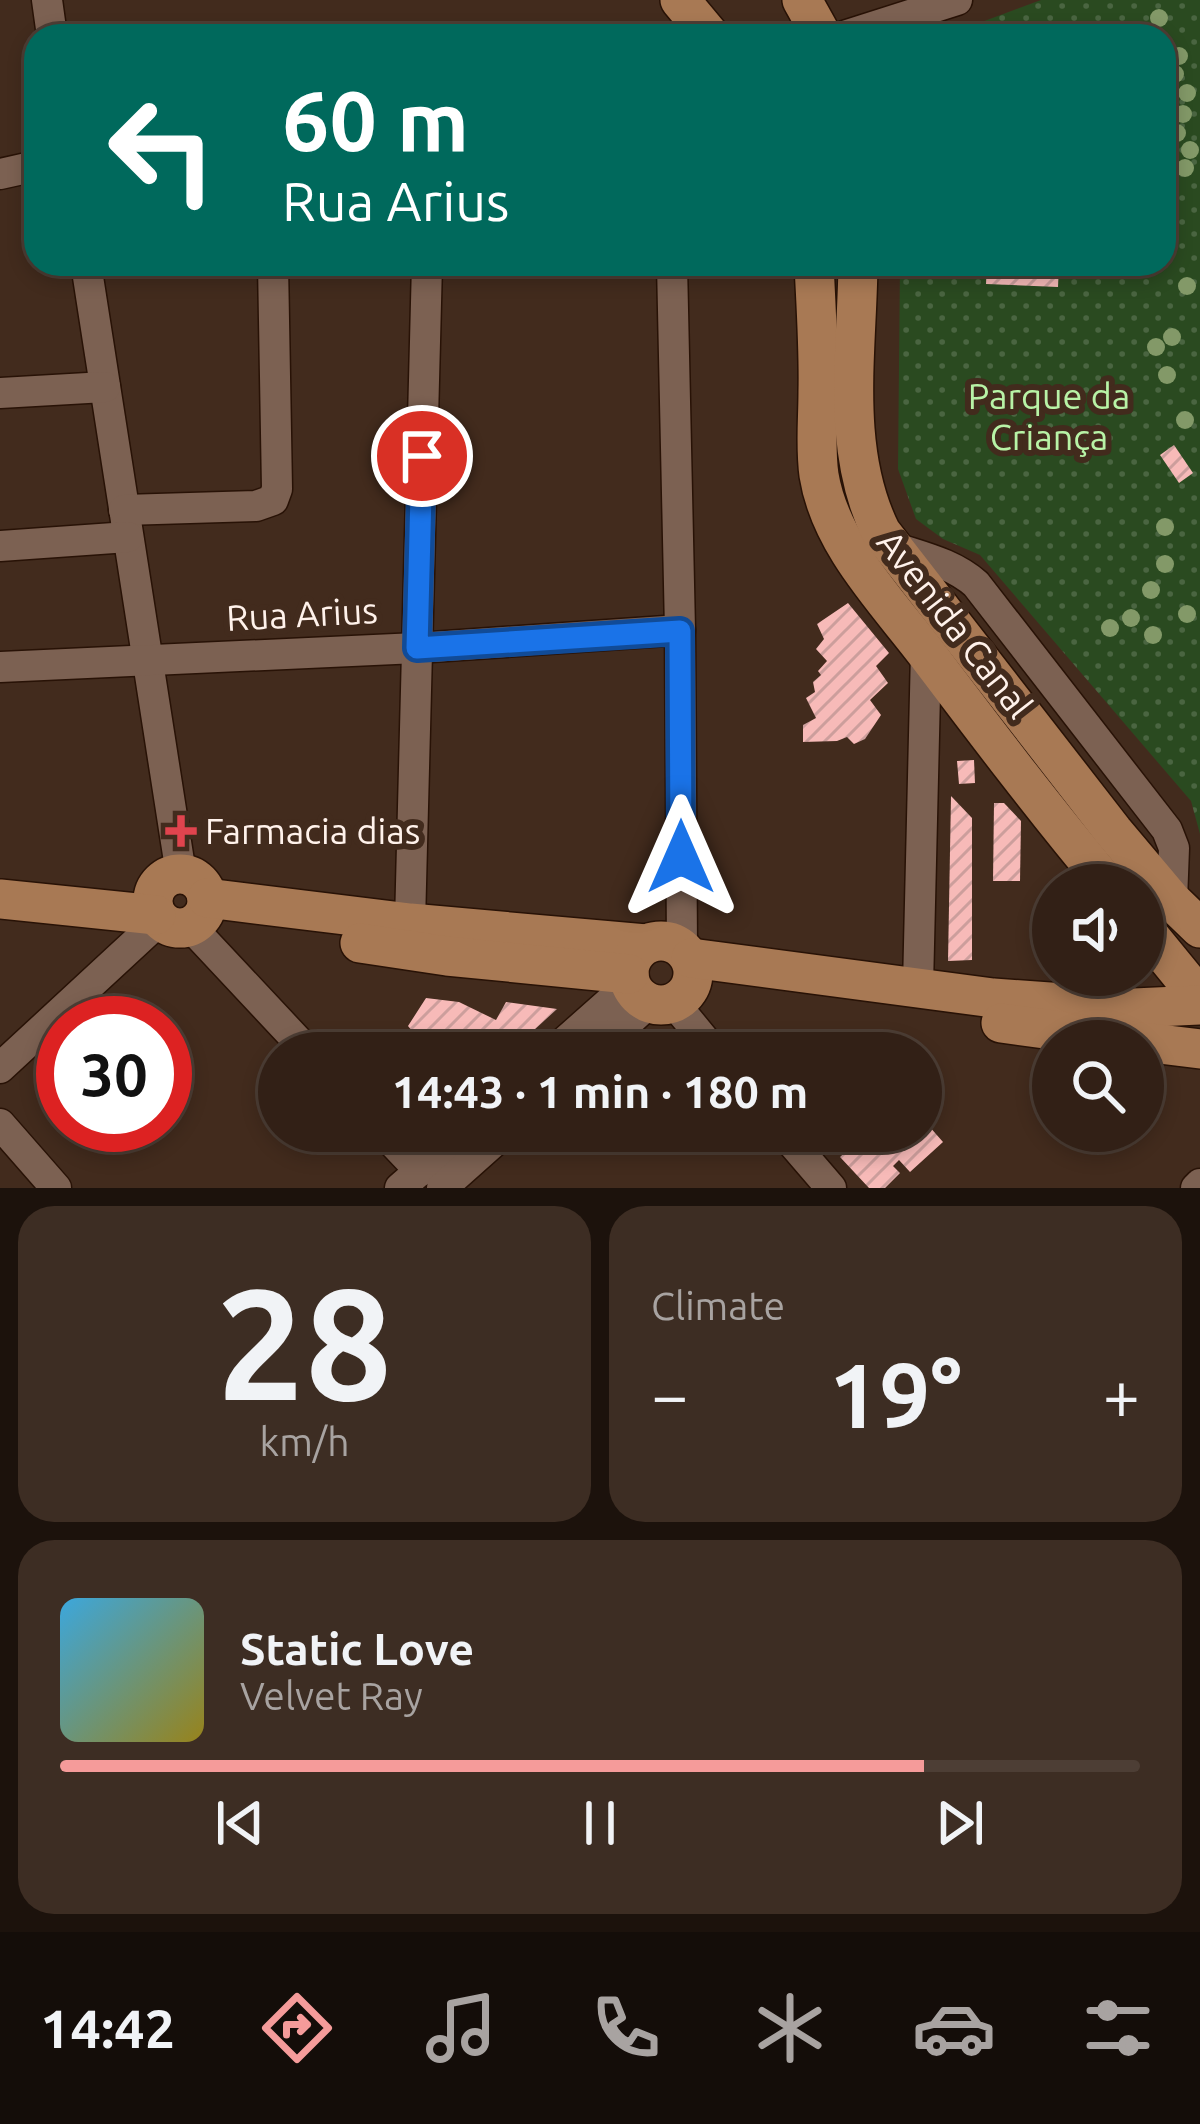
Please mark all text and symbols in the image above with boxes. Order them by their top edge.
icon: left [84,72,240,228]
text: 60 m [282,73,469,167]
text: Rua Arius [282,171,510,231]
park label: Parque da Criança [968,375,1130,457]
pin [371,405,473,507]
icon: arrive [389,423,455,489]
street label: Avenida Canal [870,522,1041,726]
street label: Rua Arius [225,589,379,638]
position arrow [618,794,744,920]
place label: Farmacia dias [205,810,420,851]
marker: Farmacia dias [168,818,194,844]
map controls [1032,864,1164,1152]
button: sound [1032,864,1164,996]
speed limit sign: 30 [36,996,192,1152]
button: search [1032,1020,1164,1152]
text: 14:43 · 1 min · 180 m [392,1066,808,1117]
text: 28 [217,1255,392,1429]
text: Climate [651,1284,785,1327]
text: 19° [829,1344,962,1445]
text: − [651,1357,688,1431]
text: + [1103,1357,1140,1431]
text: km/h [259,1420,350,1463]
text: Static Love [240,1623,474,1674]
text: Velvet Ray [240,1674,423,1717]
icon: previous [207,1790,273,1856]
icon: pause [567,1790,633,1856]
icon: next [927,1790,993,1856]
icon: directions [255,1986,339,2070]
icon: music [419,1986,503,2070]
icon: phone [584,1986,668,2070]
icon: climate [748,1986,832,2070]
icon: car [912,1986,996,2070]
icon: filters [1076,1986,1160,2070]
text: 14:42 [40,1998,175,2058]

